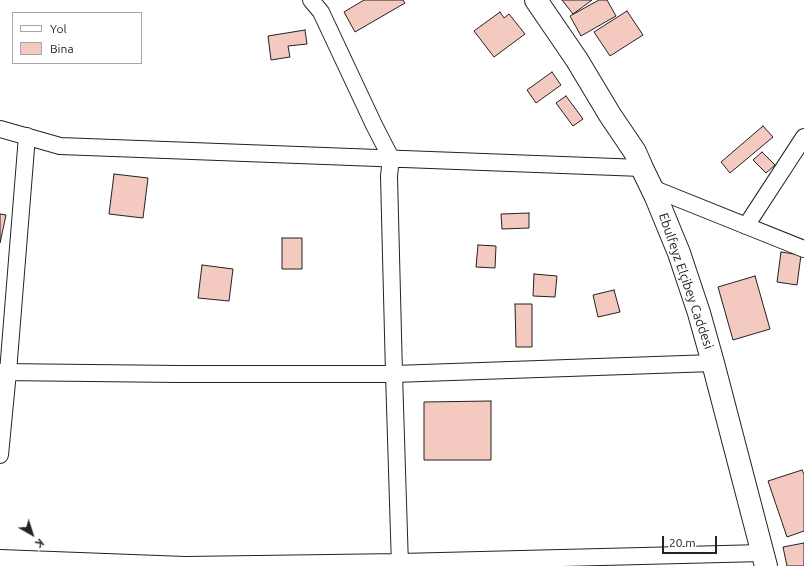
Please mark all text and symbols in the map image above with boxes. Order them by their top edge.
legend [12,12,142,64]
text: Yol [50,22,67,35]
text: Bina [50,42,74,55]
street label: Ebulfeyz Elçibey Caddesi [655,211,717,351]
north arrow [12,514,52,554]
scale bar [664,528,719,554]
text: K [33,536,46,550]
text: 20 m [669,536,696,549]

